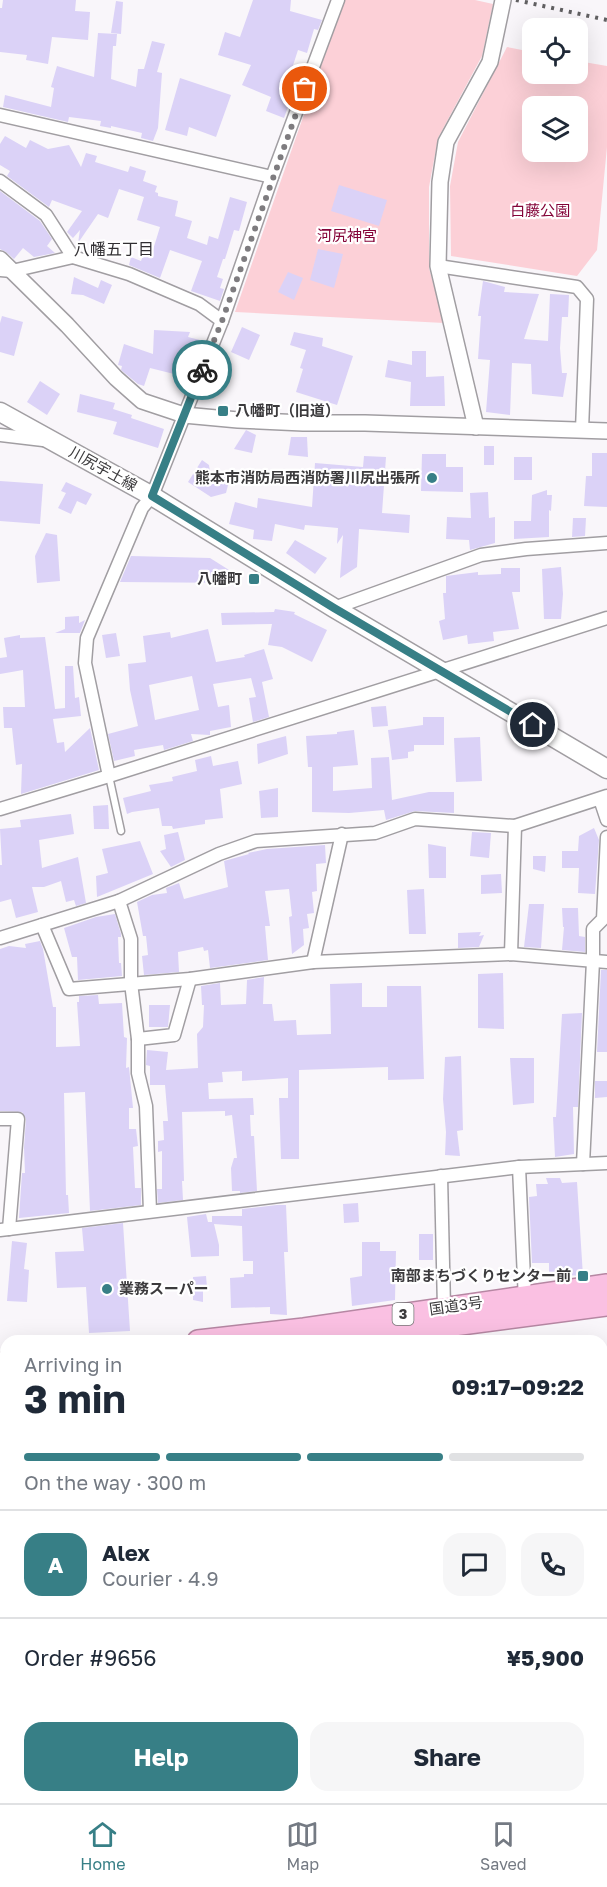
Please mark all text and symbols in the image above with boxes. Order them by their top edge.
map controls [522,18,588,162]
button: locate [522,18,588,84]
pin [279,63,330,114]
icon: bag [288,72,321,105]
button: layers [522,96,588,162]
park label: 白藤公園 [510,201,570,219]
park label: 河尻神宮 [317,226,377,244]
district label: 八幡五丁目 [74,239,154,259]
courier [172,340,232,400]
icon: bike [186,354,219,387]
place label: 八幡町（旧道） [235,401,340,419]
marker: 八幡町（旧道） [216,404,230,418]
street label: 川尻宇土線 [66,442,141,494]
place label: 熊本市消防局西消防署川尻出張所 [195,468,420,486]
marker: 熊本市消防局西消防署川尻出張所 [425,471,439,485]
place label: 八幡町 [197,569,242,587]
marker: 八幡町 [247,572,261,586]
pin [507,699,558,750]
icon: home [516,708,549,741]
place label: 南部まちづくりセンター前 [391,1266,571,1284]
marker: 南部まちづくりセンター前 [576,1269,590,1283]
place label: 業務スーパー [119,1279,209,1297]
marker: 業務スーパー [100,1282,114,1296]
street label: 国道3号 [428,1292,484,1318]
road number: 3 [392,1303,414,1325]
text: Arriving in [24,1352,122,1376]
text: 09:17–09:22 [452,1373,584,1400]
text: 3 min [24,1375,126,1422]
text: On the way · 300 m [24,1470,206,1494]
button: chat [443,1533,506,1596]
button: phone [521,1533,584,1596]
text: Alex [102,1539,150,1566]
text: A [48,1551,63,1578]
text: Courier · 4.9 [102,1566,219,1590]
text: Order #9656 [24,1644,157,1671]
text: ¥5,900 [506,1644,584,1671]
button: Help [24,1722,298,1791]
button: Share [310,1722,584,1791]
tab: Home [80,1818,126,1874]
tab: Map [286,1818,319,1874]
tab: Saved [480,1818,527,1874]

